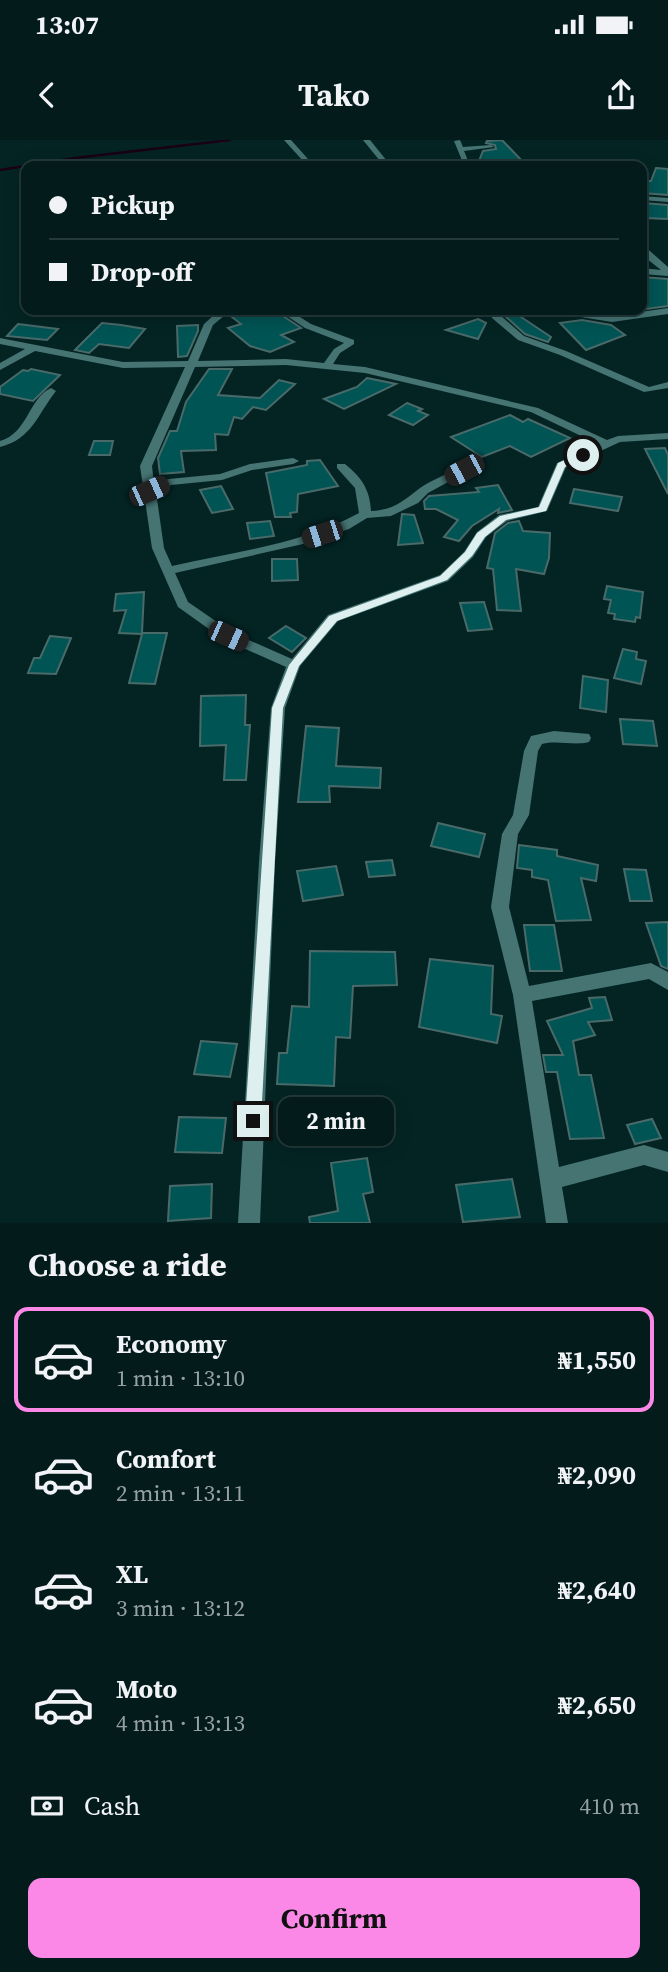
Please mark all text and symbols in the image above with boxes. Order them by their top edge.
text: 13:07 [35,7,99,43]
text: Tako [298,73,370,117]
icon: back [28,76,66,114]
icon: share [602,76,640,114]
text: Pickup [91,187,175,223]
text: Drop-off [91,254,193,290]
route start [567,439,599,471]
car [441,451,488,489]
car [126,473,173,509]
car [299,518,346,550]
car [205,618,252,654]
callout: 2 min [278,1096,393,1146]
route end [237,1105,269,1137]
text: 2 min [306,1105,366,1137]
text: Choose a ride [28,1243,227,1287]
text: Economy [116,1326,227,1362]
icon: car [32,1328,95,1391]
text: ₦1,550 [558,1342,636,1378]
text: 1 min · 13:10 [116,1362,245,1394]
text: Comfort [116,1441,216,1477]
icon: car [32,1443,95,1506]
text: ₦2,090 [558,1457,636,1493]
text: 2 min · 13:11 [116,1477,245,1509]
text: XL [116,1556,148,1592]
icon: car [32,1558,95,1621]
text: ₦2,640 [558,1572,636,1608]
text: 3 min · 13:12 [116,1592,245,1624]
text: Moto [116,1671,177,1707]
icon: car [32,1673,95,1736]
text: ₦2,650 [558,1687,636,1723]
text: 4 min · 13:13 [116,1707,245,1739]
icon: cash [28,1787,66,1825]
text: Cash [84,1788,140,1824]
text: 410 m [579,1790,640,1822]
button: Confirm [28,1878,640,1958]

